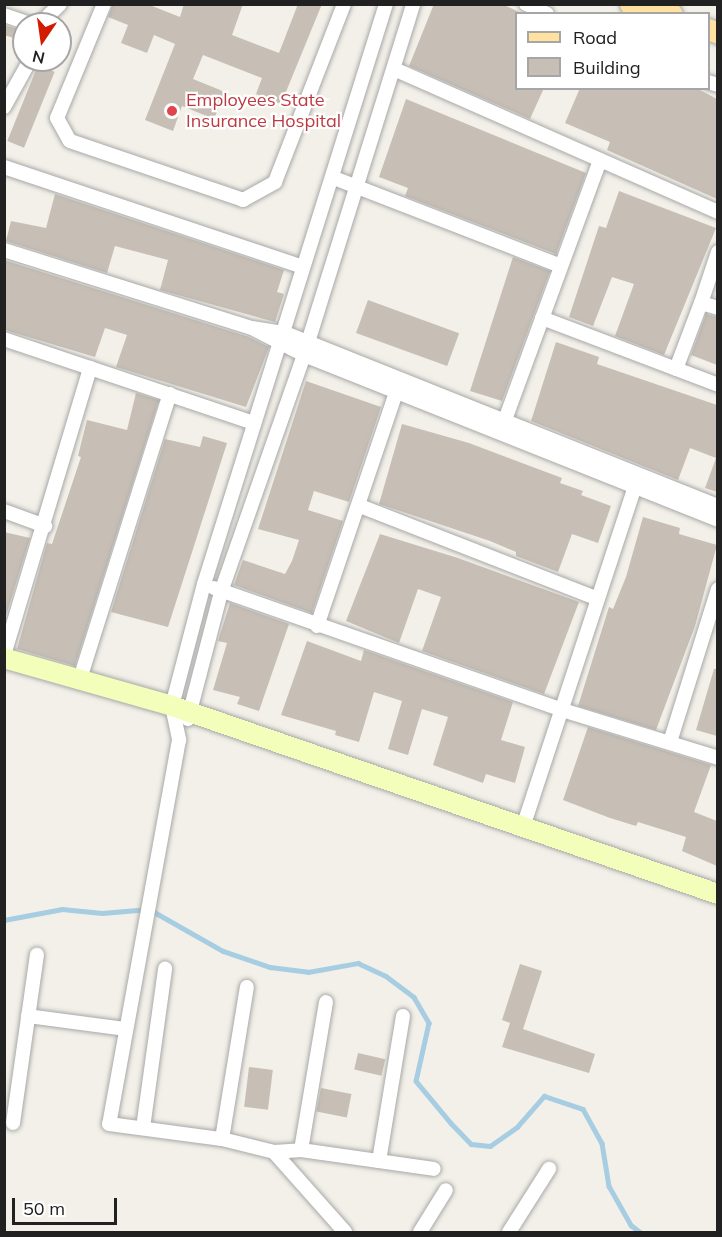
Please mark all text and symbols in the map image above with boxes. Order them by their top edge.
north arrow [12,12,72,72]
legend [515,12,710,90]
text: Road [573,26,617,49]
text: N [30,46,47,69]
text: Building [573,56,641,79]
place label: Employees State Insurance Hospital [186,90,341,132]
marker: Employees State Insurance Hospital [163,102,181,120]
scale bar [15,1186,120,1224]
text: 50 m [23,1197,65,1220]

